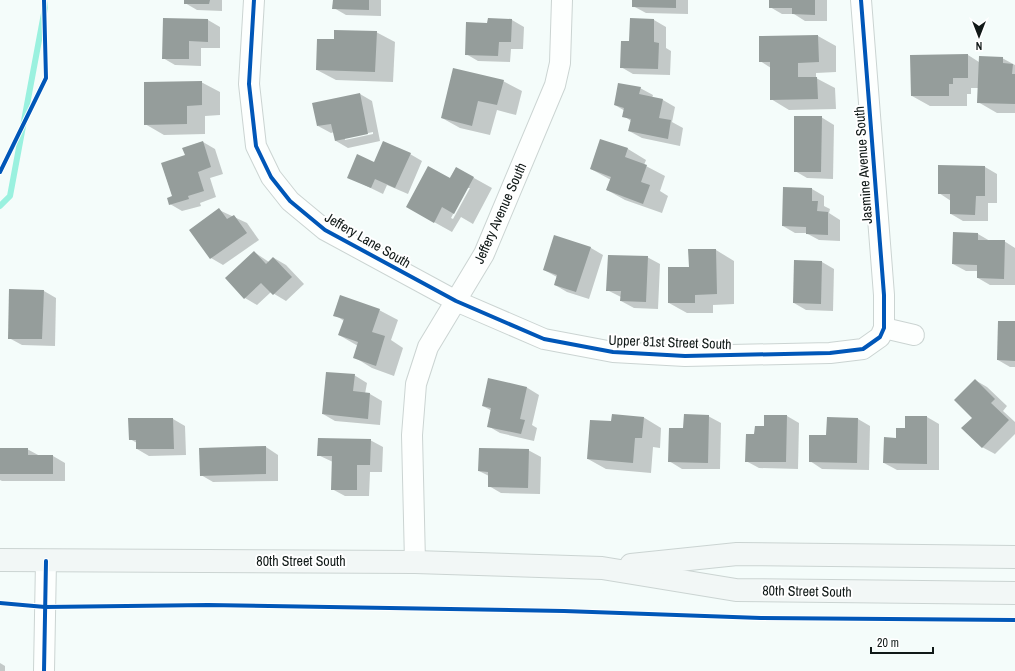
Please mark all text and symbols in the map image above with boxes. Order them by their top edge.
north arrow [959,16,999,56]
text: N [976,39,982,53]
street label: Jasmine Avenue South [850,106,876,224]
street label: Jeffery Avenue South [470,160,530,266]
street label: Jeffery Lane South [322,208,414,272]
street label: Upper 81st Street South [608,331,732,353]
street label: 80th Street South [256,552,346,570]
street label: 80th Street South [762,581,852,601]
scale bar [871,629,933,655]
text: 20 m [877,635,899,651]

